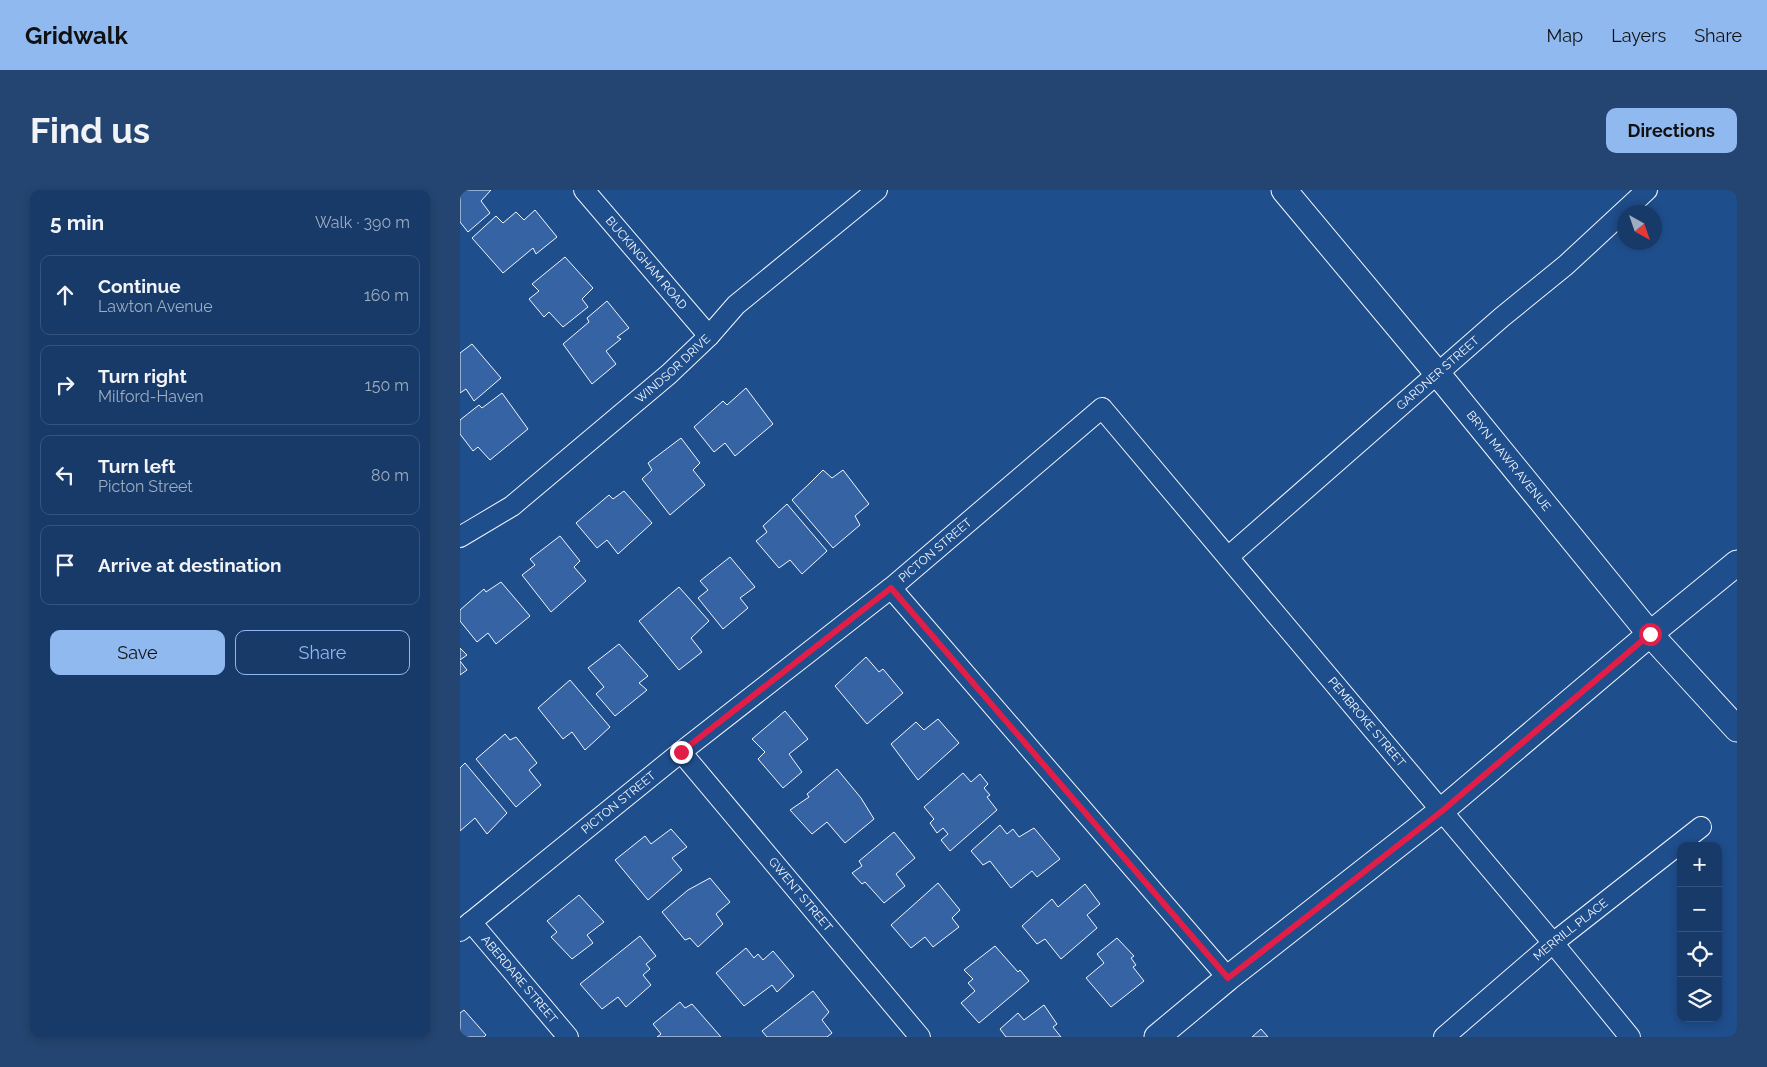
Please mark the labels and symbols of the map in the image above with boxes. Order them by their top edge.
north arrow [1617,205,1662,250]
street label: BUCKINGHAM ROAD [603,214,690,312]
street label: WINDSOR DRIVE [633,332,713,406]
street label: GARDNER STREET [1394,333,1483,413]
street label: BRYN MAWR AVENUE [1464,408,1554,514]
street label: PICTON STREET [896,515,975,585]
route start [1639,623,1662,646]
street label: PEMBROKE STREET [1325,675,1409,770]
route end [670,741,693,764]
street label: PICTON STREET [579,768,659,837]
street label: GWENT STREET [766,855,836,935]
street label: MERRILL PLACE [1531,896,1611,964]
street label: ABERDARE STREET [478,933,561,1027]

